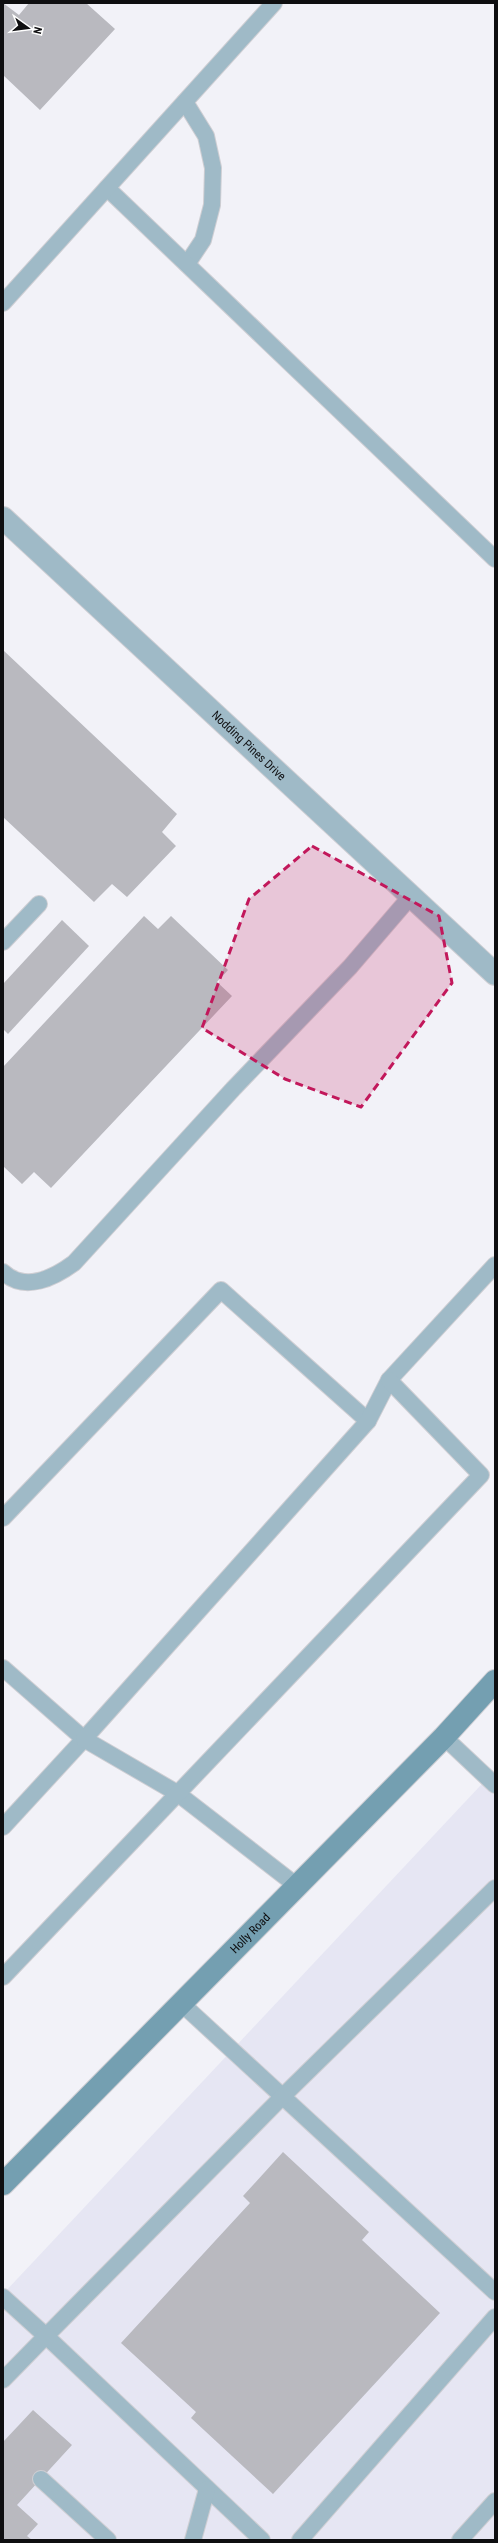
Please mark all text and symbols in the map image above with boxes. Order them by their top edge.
north arrow [8,8,48,48]
text: N [30,25,44,35]
street label: Nodding Pines Drive [209,708,289,784]
street label: Holly Road [227,1910,273,1956]

